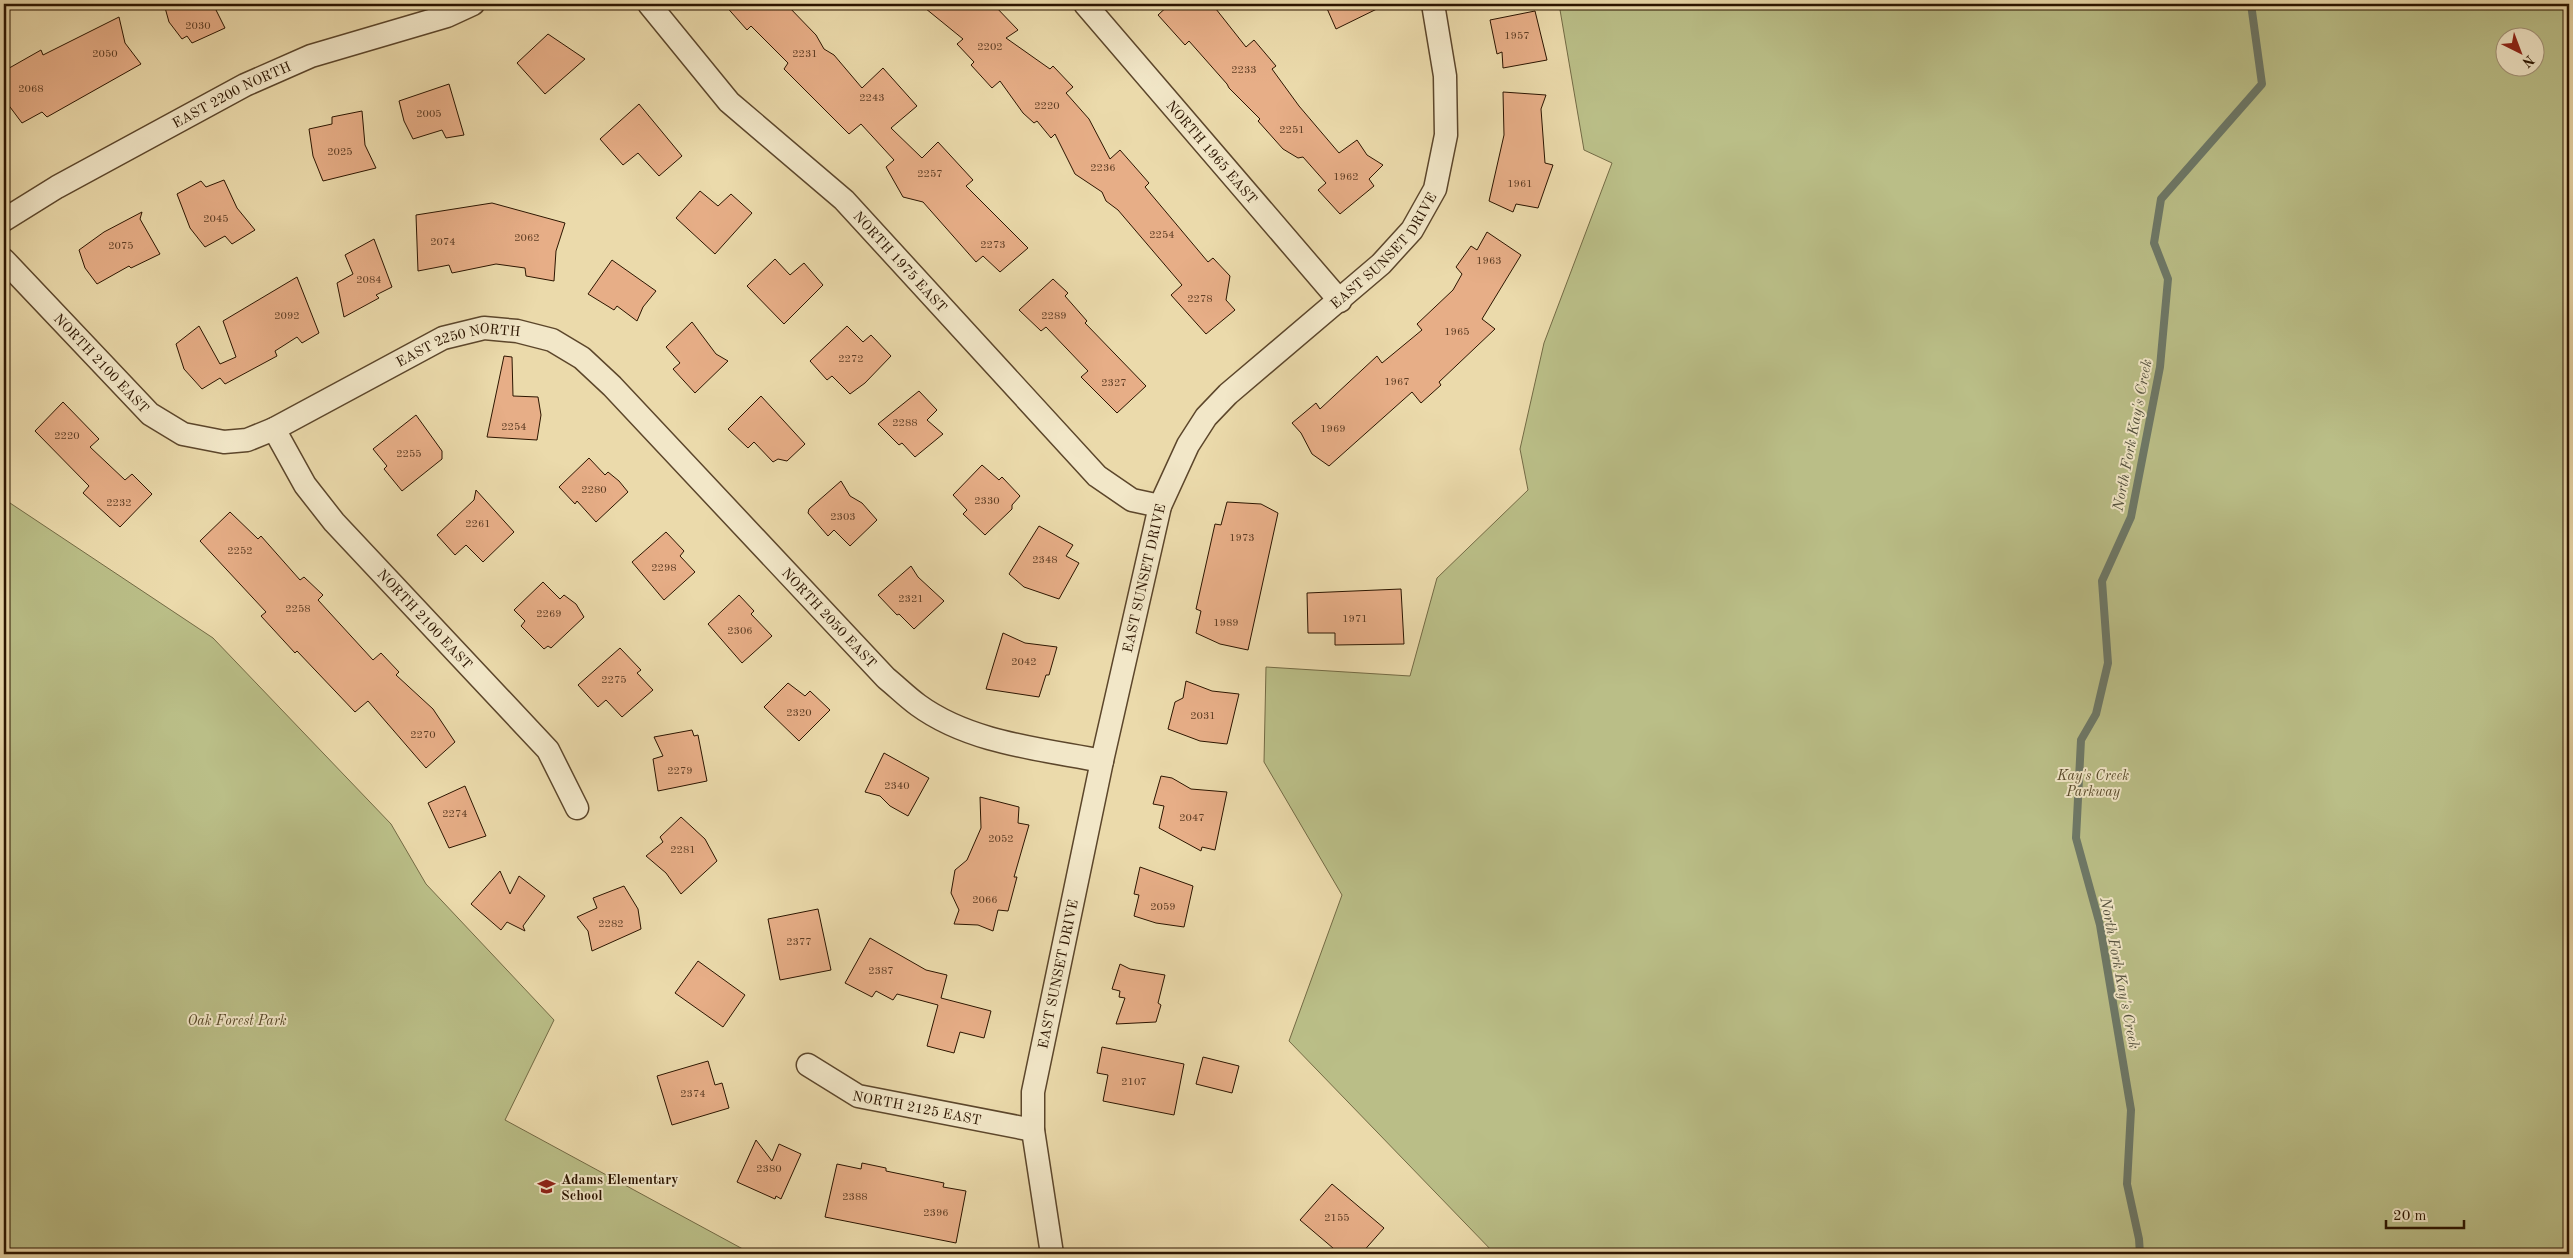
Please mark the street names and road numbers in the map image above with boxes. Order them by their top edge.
street label: EAST 2200 NORTH [170,60,293,131]
street label: NORTH 1965 EAST [1163,98,1259,207]
street label: EAST SUNSET DRIVE [1328,190,1440,312]
street label: NORTH 1975 EAST [850,209,949,315]
street label: NORTH 2100 EAST [51,311,151,416]
street label: EAST 2250 NORTH [394,322,521,370]
street label: EAST SUNSET DRIVE [1121,503,1168,654]
street label: NORTH 2050 EAST [779,566,879,671]
street label: NORTH 2100 EAST [374,567,474,672]
street label: EAST SUNSET DRIVE [1036,898,1081,1050]
street label: NORTH 2125 EAST [851,1089,983,1128]

